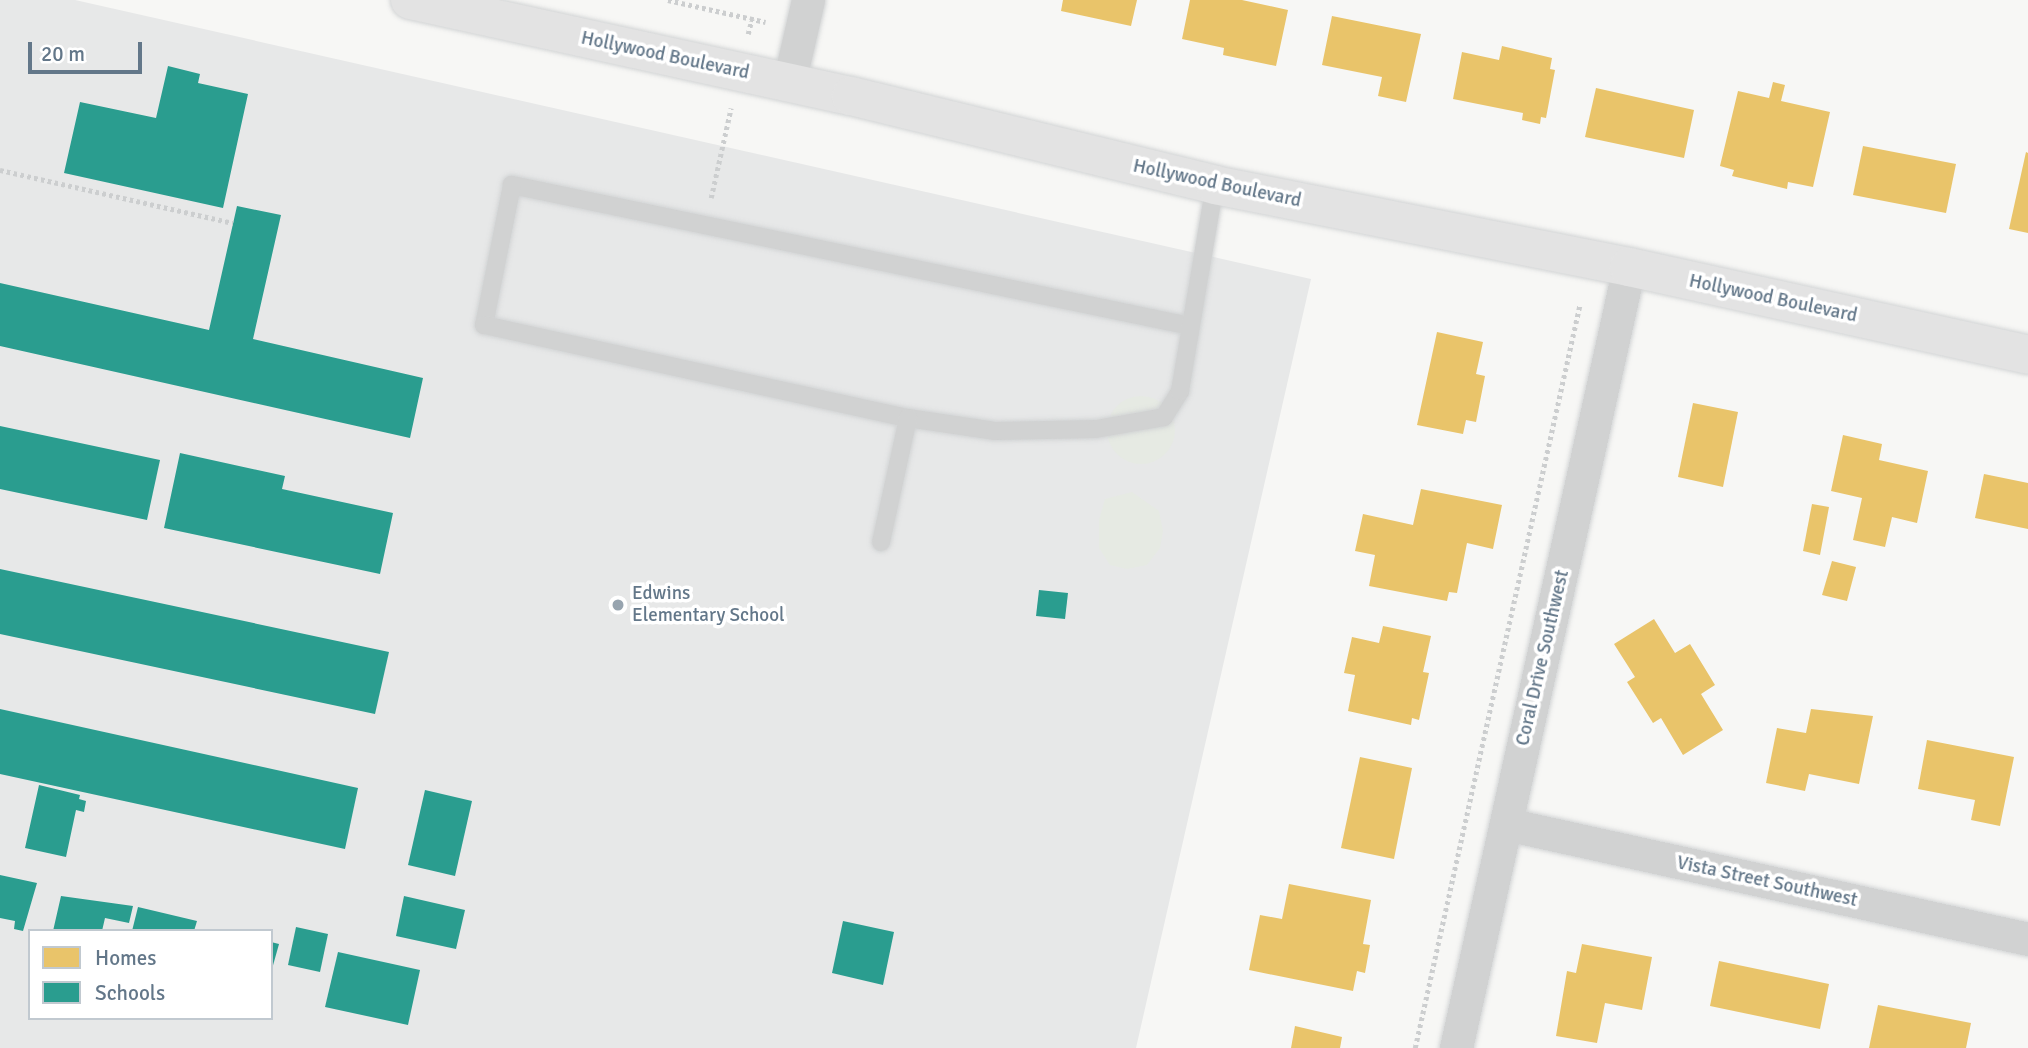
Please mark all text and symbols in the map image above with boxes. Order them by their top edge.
street label: Hollywood Boulevard [579,27,751,85]
scale bar [32,28,145,72]
text: 20 m [41,41,85,67]
street label: Hollywood Boulevard [1131,155,1303,213]
street label: Hollywood Boulevard [1687,270,1859,328]
street label: Coral Drive Southwest [1512,568,1574,748]
place label: Edwins Elementary School [632,583,785,627]
marker: Edwins Elementary School [610,597,626,613]
street label: Vista Street Southwest [1675,852,1859,912]
legend [28,929,273,1020]
text: Homes [95,945,157,971]
text: Schools [95,980,165,1006]

